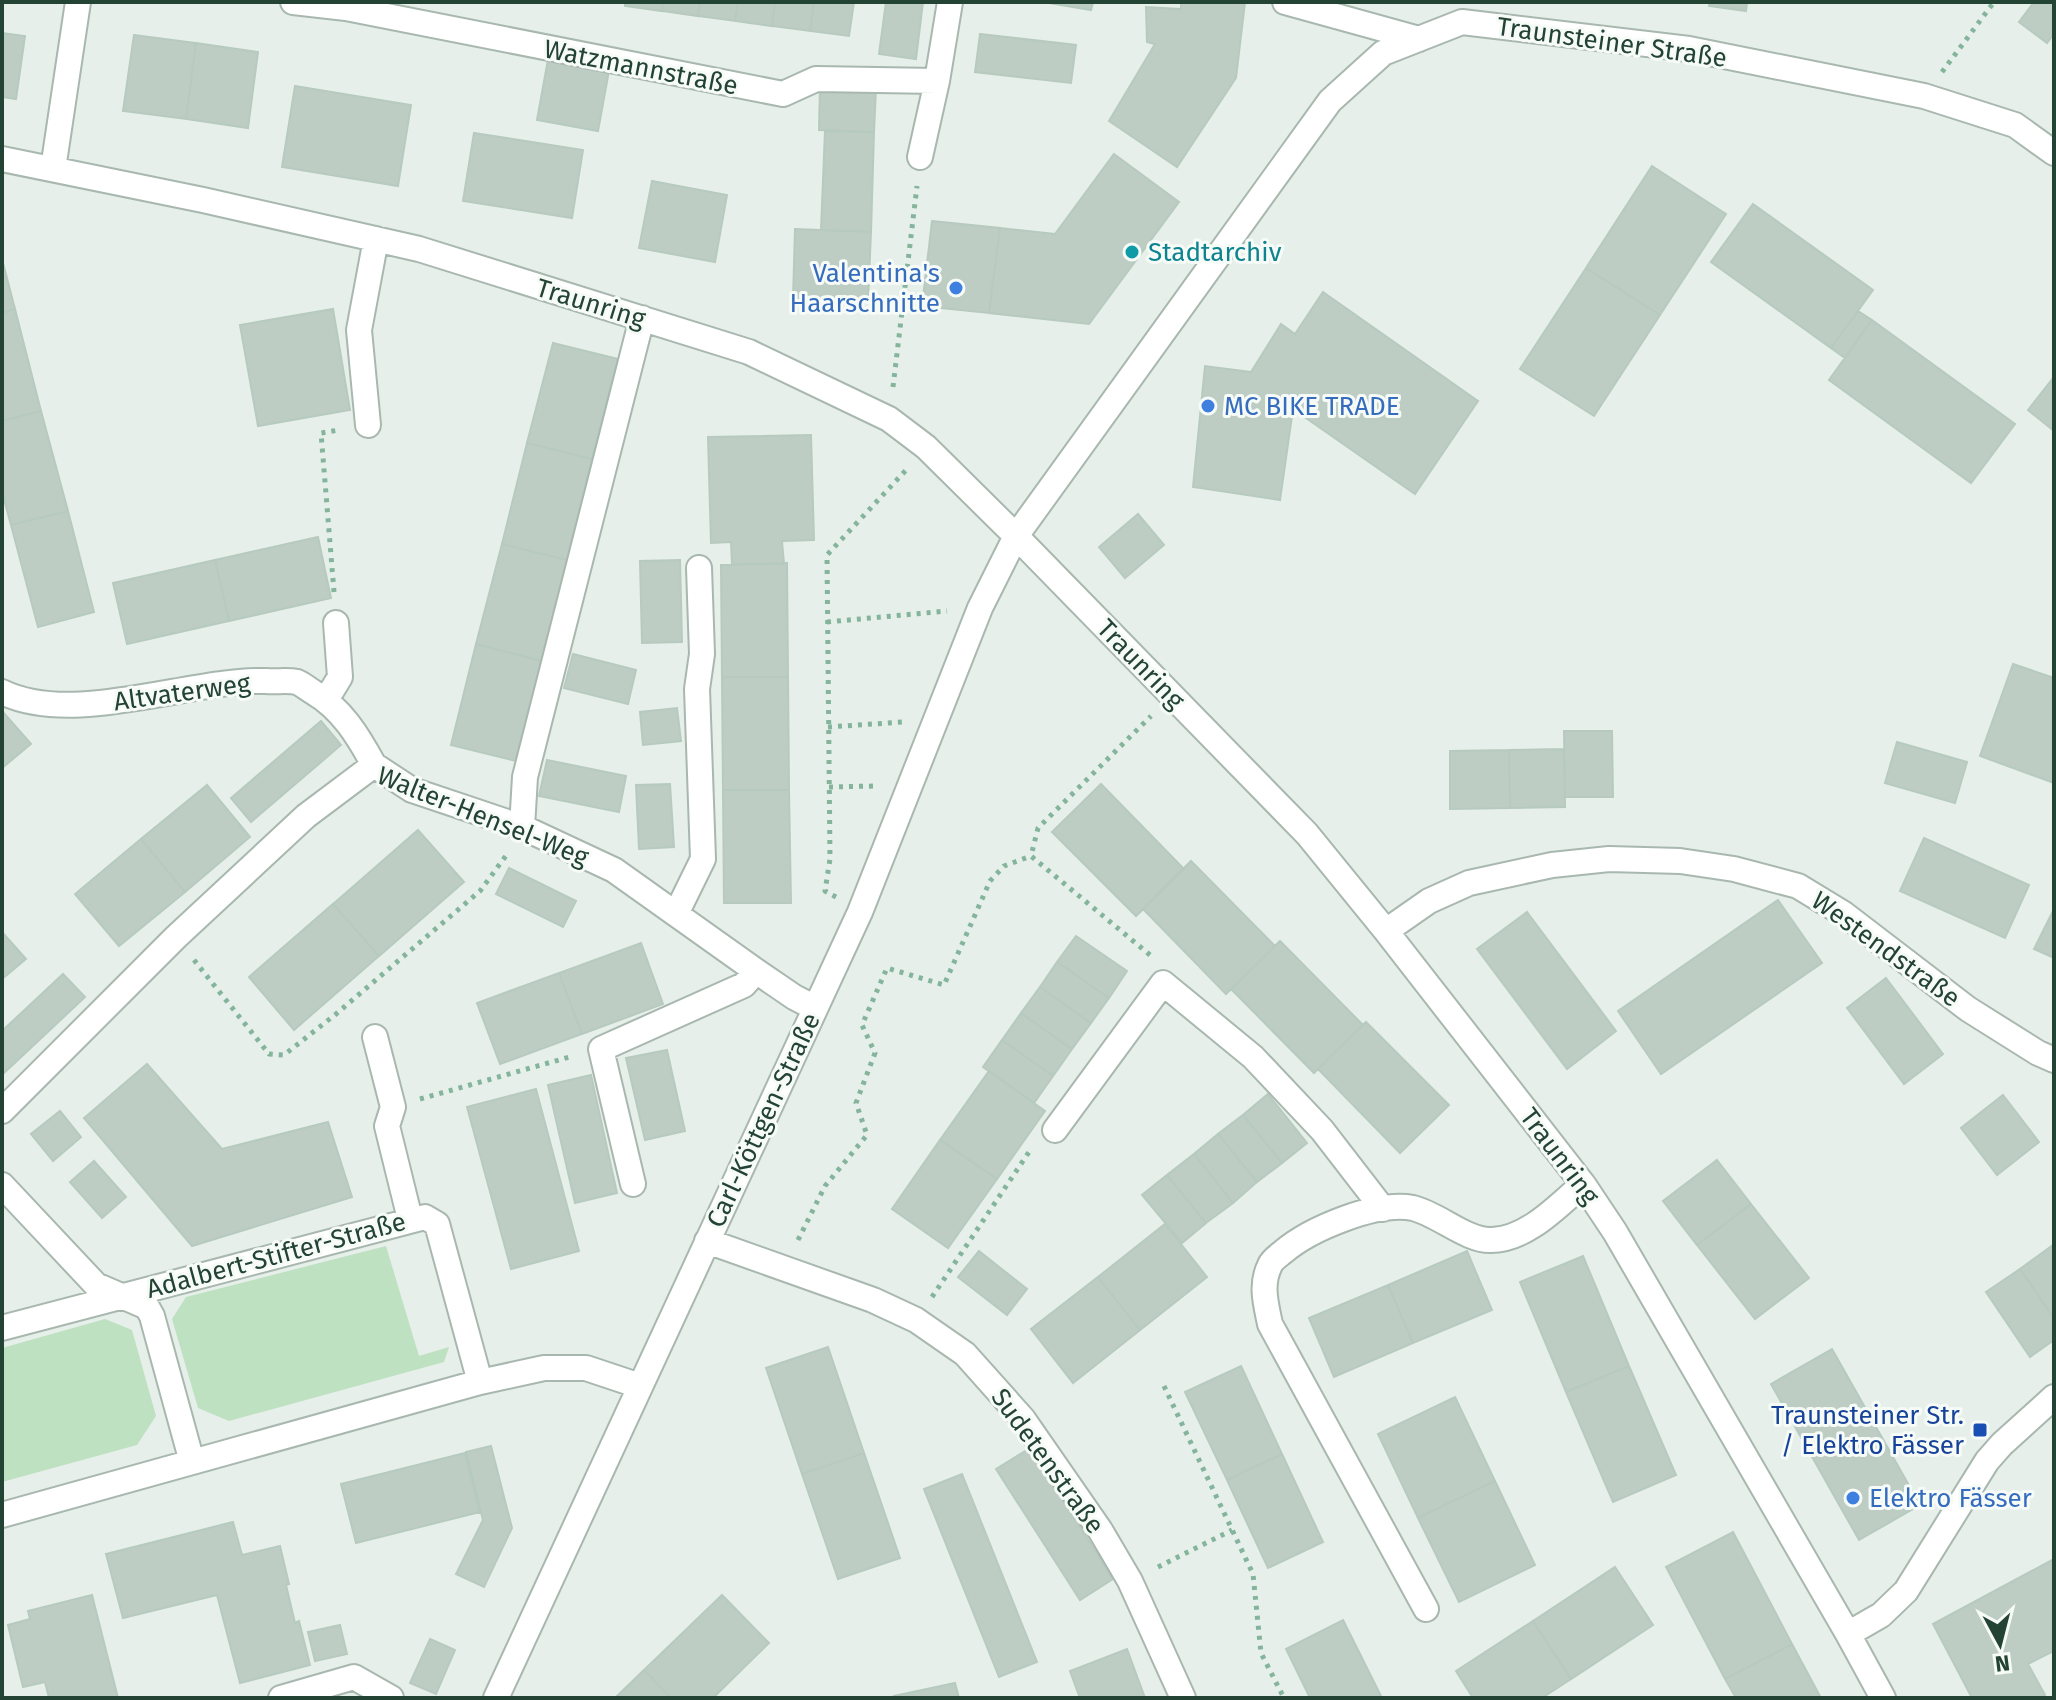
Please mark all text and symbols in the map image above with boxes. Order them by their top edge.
street label: Traunsteiner Straße [1495,11,1729,74]
street label: Watzmannstraße [541,33,740,101]
place label: Stadtarchiv [1148,237,1282,268]
marker: Stadtarchiv [1123,243,1141,261]
place label: Valentina's Haarschnitte [790,258,940,319]
street label: Traunring [533,272,650,335]
marker: Valentina's Haarschnitte [947,279,965,297]
place label: MC BIKE TRADE [1224,391,1400,422]
marker: MC BIKE TRADE [1199,397,1217,415]
street label: Traunring [1090,613,1191,716]
street label: Altvaterweg [112,667,253,717]
street label: Walter-Hensel-Weg [373,760,593,873]
street label: Westendstraße [1805,885,1966,1014]
street label: Carl-Köttgen-Straße [700,1008,827,1232]
street label: Traunring [1513,1102,1606,1211]
street label: Adalbert-Stifter-Straße [143,1206,409,1305]
street label: Sudetenstraße [985,1383,1111,1540]
place label: Traunsteiner Str. / Elektro Fässer [1771,1400,1964,1461]
marker: Traunsteiner Str. / Elektro Fässer [1971,1421,1989,1439]
place label: Elektro Fässer [1869,1483,2032,1514]
marker: Elektro Fässer [1844,1489,1862,1507]
north arrow [1960,1604,2040,1684]
text: N [1993,1649,2011,1678]

